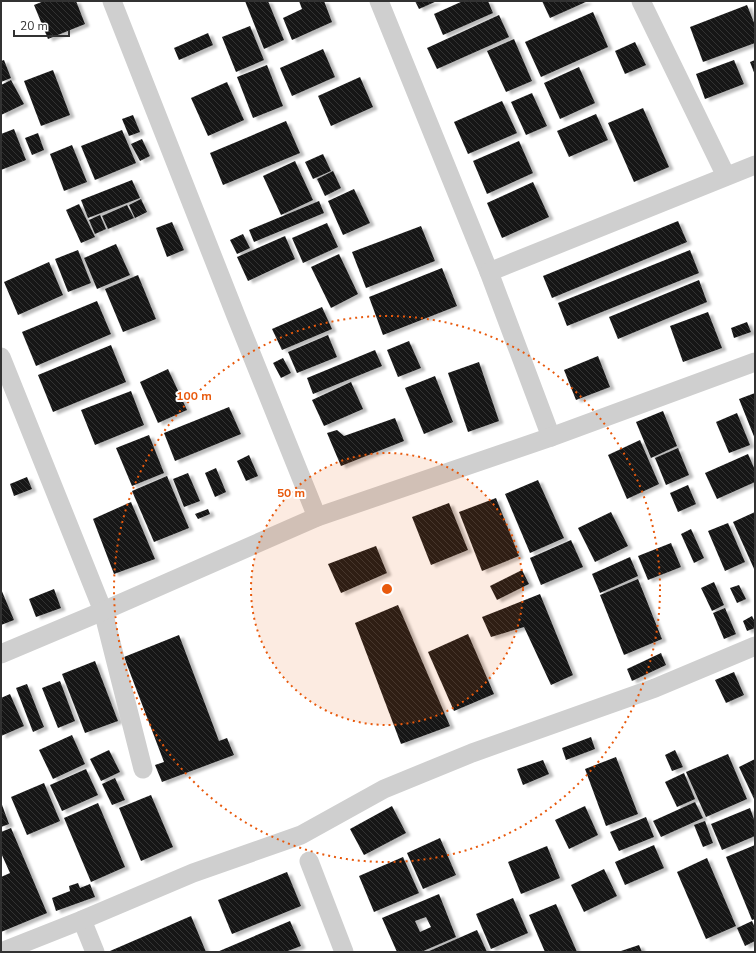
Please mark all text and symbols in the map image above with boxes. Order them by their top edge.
scale bar [14,12,69,38]
text: 20 m [20,18,48,34]
text: 100 m [176,388,212,404]
text: 50 m [277,485,305,501]
centre of rings [380,582,394,596]

